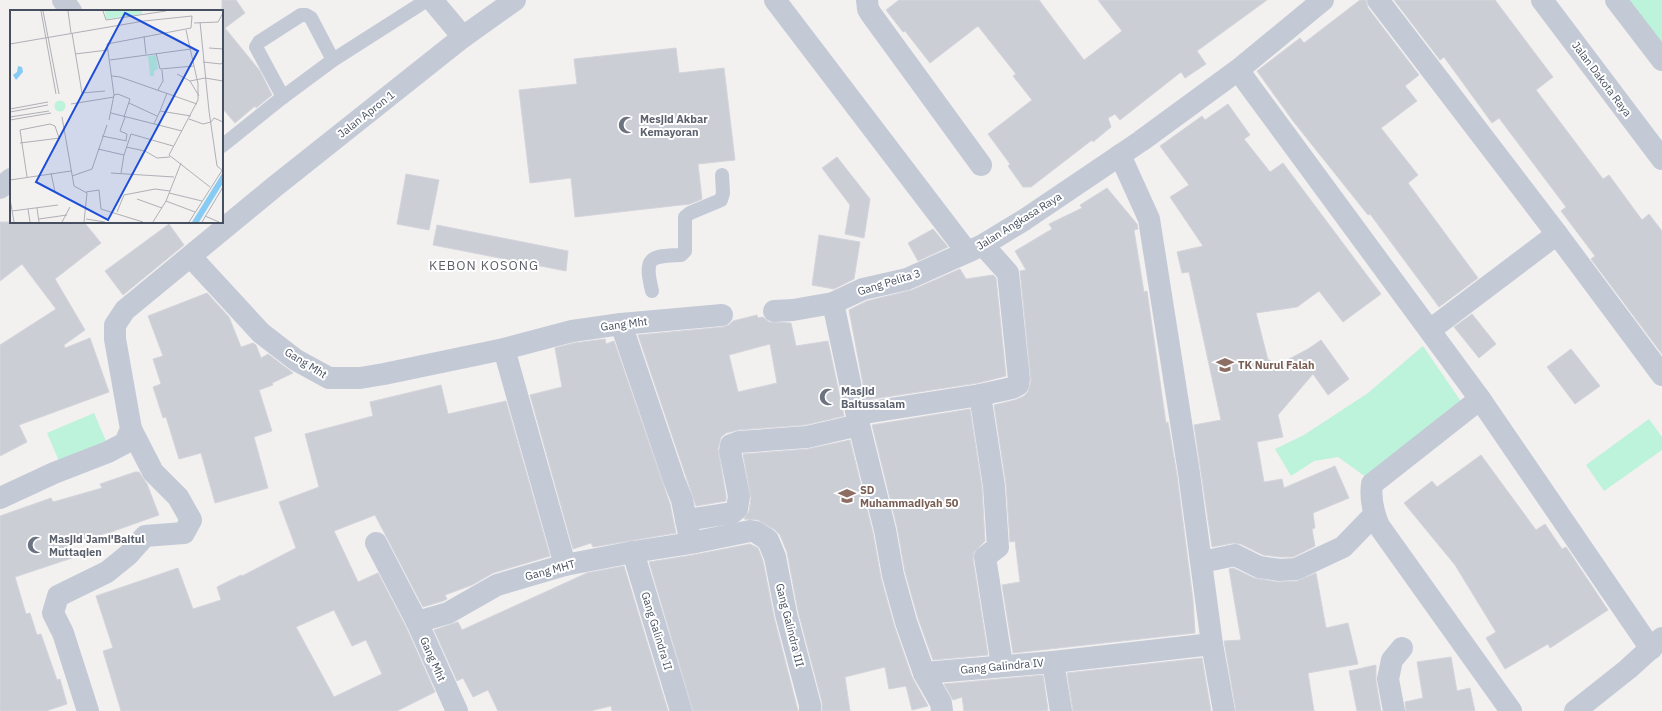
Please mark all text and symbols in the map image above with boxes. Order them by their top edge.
inset map [10,10,223,223]
street label: Jalan Dakota Raya [1569,39,1635,119]
street label: Jalan Apron 1 [335,87,397,141]
place label: Mesjid Akbar Kemayoran [640,112,708,139]
mosque icon: Mesjid Akbar Kemayoran [617,115,637,135]
street label: Jalan Angkasa Raya [974,189,1064,253]
district label: KEBON KOSONG [429,257,539,274]
street label: Gang Pelita 3 [856,266,922,298]
street label: Gang Mht [600,314,648,334]
street label: Gang Mht [282,345,330,382]
school or university icon: TK Nurul Falah [1215,355,1235,375]
place label: TK Nurul Falah [1238,358,1315,372]
place label: Masjid Baitussalam [841,384,905,411]
mosque icon: Masjid Baitussalam [818,387,838,407]
place label: SD Muhammadiyah 50 [860,483,959,510]
school or university icon: SD Muhammadiyah 50 [837,486,857,506]
place label: Masjid Jami'Baitul Muttaqien [49,532,145,559]
mosque icon: Masjid Jami'Baitul Muttaqien [26,535,46,555]
street label: Gang MHT [523,556,577,583]
street label: Gang Galindra III [773,582,807,668]
street label: Gang Galindra II [638,590,676,672]
street label: Gang Mht [417,635,449,684]
street label: Gang Galindra IV [960,655,1045,677]

